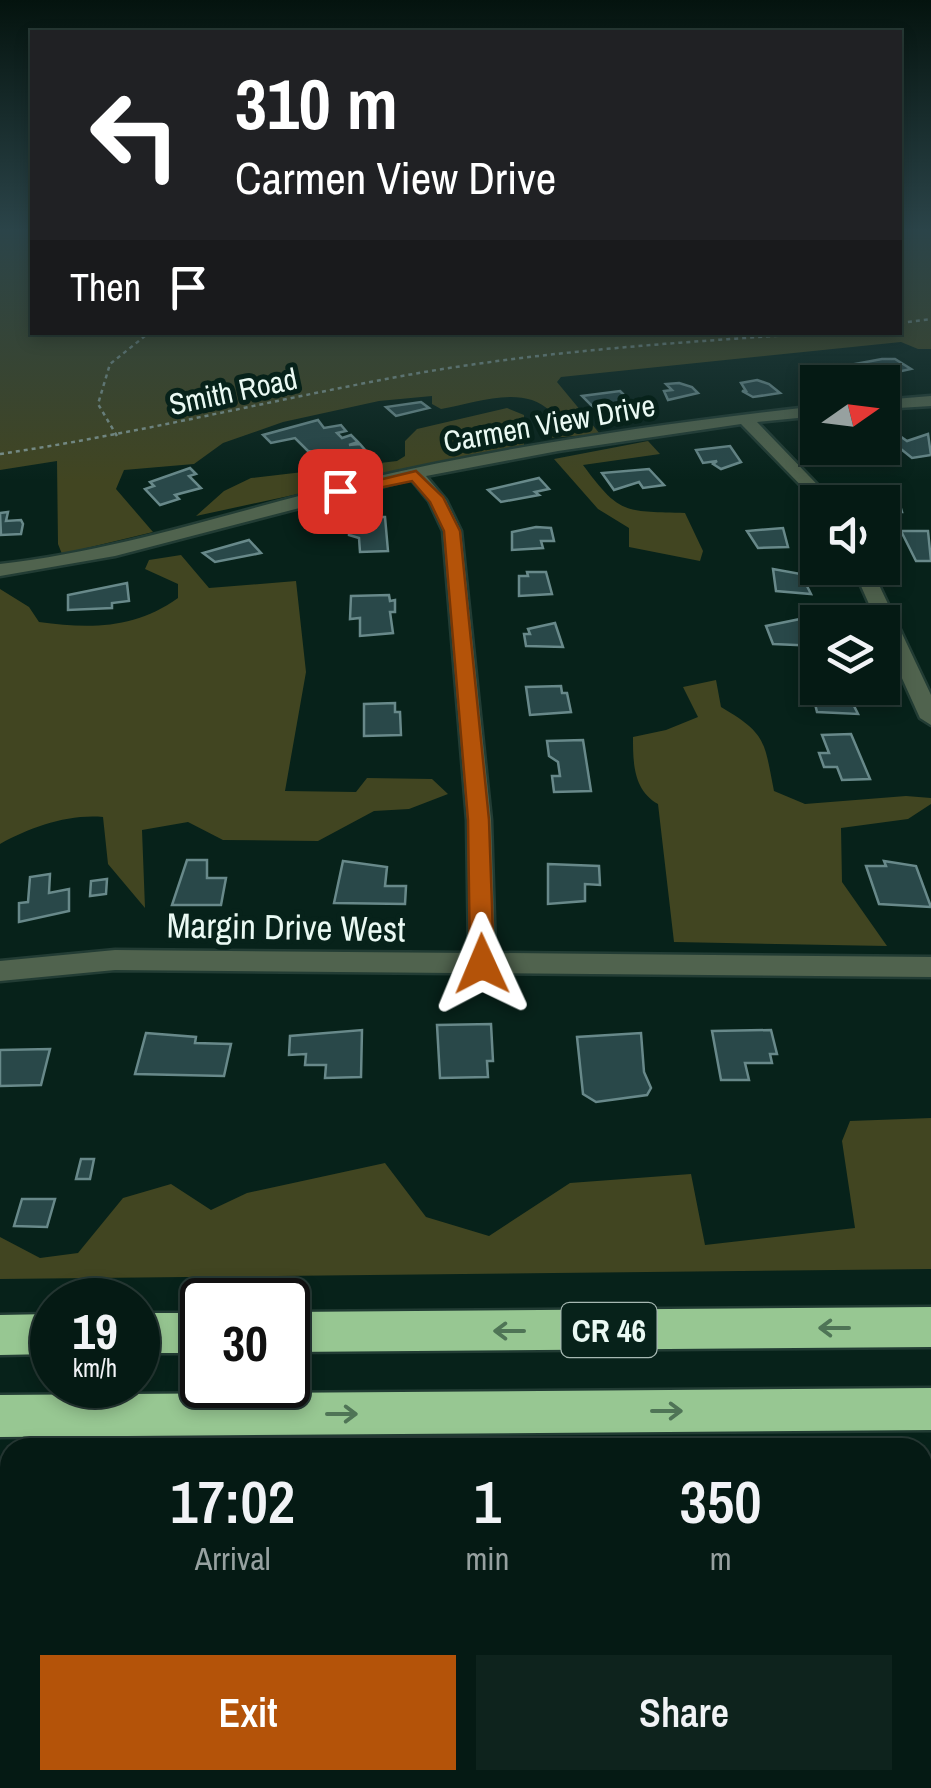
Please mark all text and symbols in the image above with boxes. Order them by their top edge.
text: 310 m [235,57,398,151]
icon: left [70,70,200,200]
text: Carmen View Drive [235,147,556,208]
icon: arrive [161,260,216,315]
text: Then [70,262,141,313]
street label: Smith Road [165,358,301,424]
north arrow [800,365,900,465]
map controls [800,365,900,705]
street label: Carmen View Drive [440,385,658,461]
pin [298,449,383,534]
icon: arrive [313,464,368,519]
button: sound [800,485,900,585]
button: layers [800,605,900,705]
street label: Margin Drive West [166,901,406,953]
position arrow [430,912,534,1016]
speed limit sign: 30 [180,1278,310,1408]
text: 19 [72,1297,118,1365]
road number: CR 46 [562,1303,656,1357]
one-way arrow [818,1318,850,1338]
one-way arrow [493,1322,526,1340]
text: km/h [73,1351,117,1385]
one-way arrow [650,1402,683,1420]
one-way arrow [326,1404,358,1423]
text: 17:02 [170,1461,295,1542]
text: 1 [474,1461,501,1542]
text: 350 [680,1461,762,1542]
text: Arrival [195,1537,271,1580]
text: min [466,1537,509,1580]
text: m [710,1537,732,1580]
button: Exit [40,1655,456,1770]
button: Share [476,1655,892,1770]

